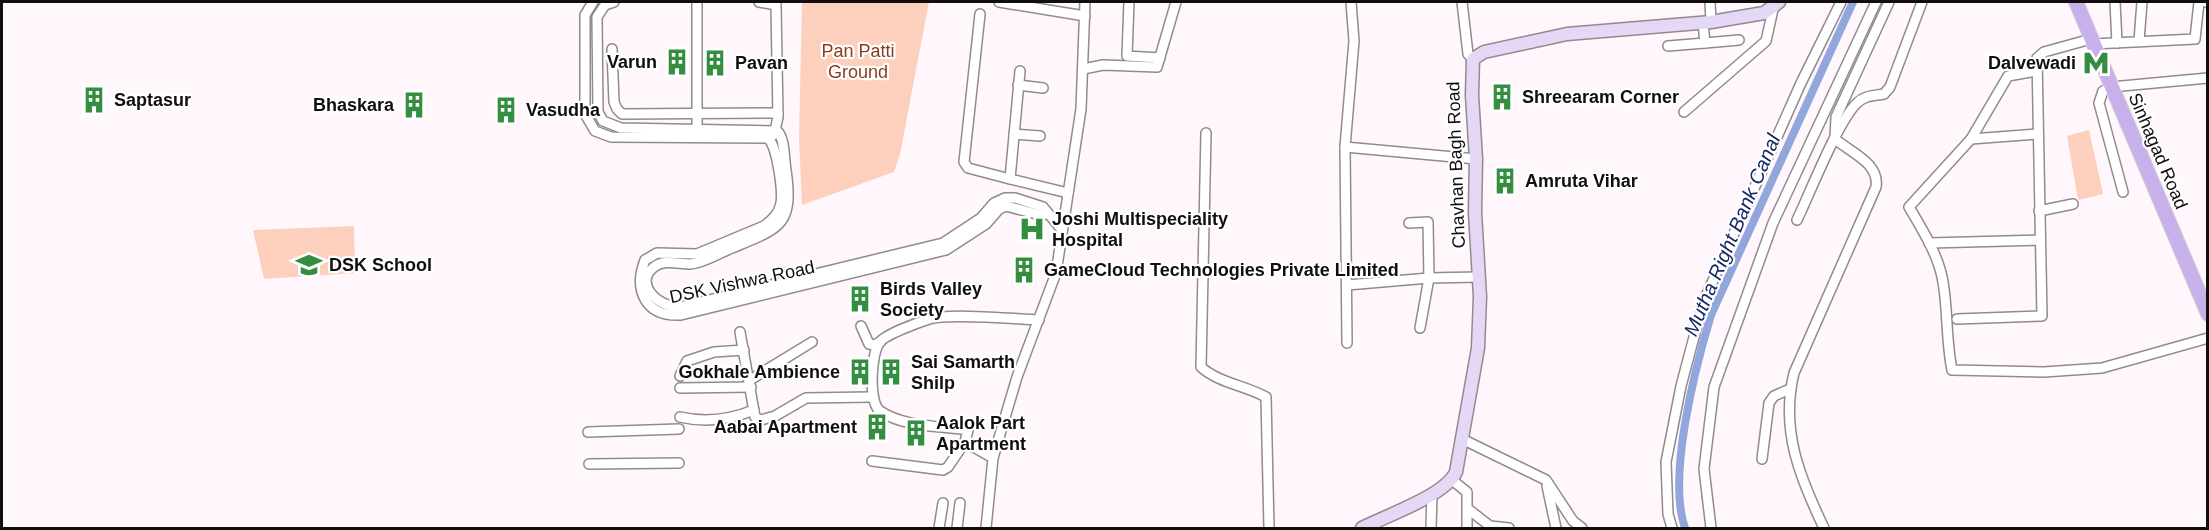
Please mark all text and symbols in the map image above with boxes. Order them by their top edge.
park label: Pan Patti Ground [821,41,895,82]
building icon: Varun [662,47,692,77]
building icon: Pavan [700,48,730,78]
metro station icon: Dalvewadi [2081,48,2111,78]
place label: Varun [607,52,657,72]
place label: Pavan [735,53,788,73]
place label: Dalvewadi [1988,53,2076,73]
street label: Chavhan Bagh Road [1443,81,1469,249]
building icon: Shreearam Corner [1487,82,1517,112]
building icon: Saptasur [79,85,109,115]
place label: Shreearam Corner [1522,87,1679,107]
place label: Saptasur [114,90,191,110]
building icon: Bhaskara [399,90,429,120]
street label: Sinhagad Road [2125,90,2191,212]
place label: Bhaskara [313,95,395,115]
building icon: Vasudha [491,95,521,125]
place label: Vasudha [526,100,601,120]
water label: Mutha Right Bank Canal [1680,130,1785,339]
building icon: Amruta Vihar [1490,166,1520,196]
place label: Amruta Vihar [1525,171,1638,191]
place label: Joshi Multispeciality Hospital [1052,209,1228,250]
hospital icon: Joshi Multispeciality Hospital [1017,214,1047,244]
school or university icon: DSK School [294,250,324,280]
place label: DSK School [329,255,432,275]
building icon: GameCloud Technologies Private Limited [1009,255,1039,285]
street label: DSK Vishwa Road [668,257,816,307]
place label: GameCloud Technologies Private Limited [1044,260,1399,280]
place label: Birds Valley Society [880,279,982,320]
building icon: Birds Valley Society [845,284,875,314]
place label: Sai Samarth Shilp [911,352,1015,393]
building icon: Gokhale Ambience [845,357,875,387]
building icon: Sai Samarth Shilp [876,357,906,387]
place label: Gokhale Ambience [679,362,840,382]
building icon: Aabai Apartment [862,412,892,442]
place label: Aalok Part Apartment [936,413,1026,454]
place label: Aabai Apartment [714,417,857,437]
building icon: Aalok Part Apartment [901,418,931,448]

